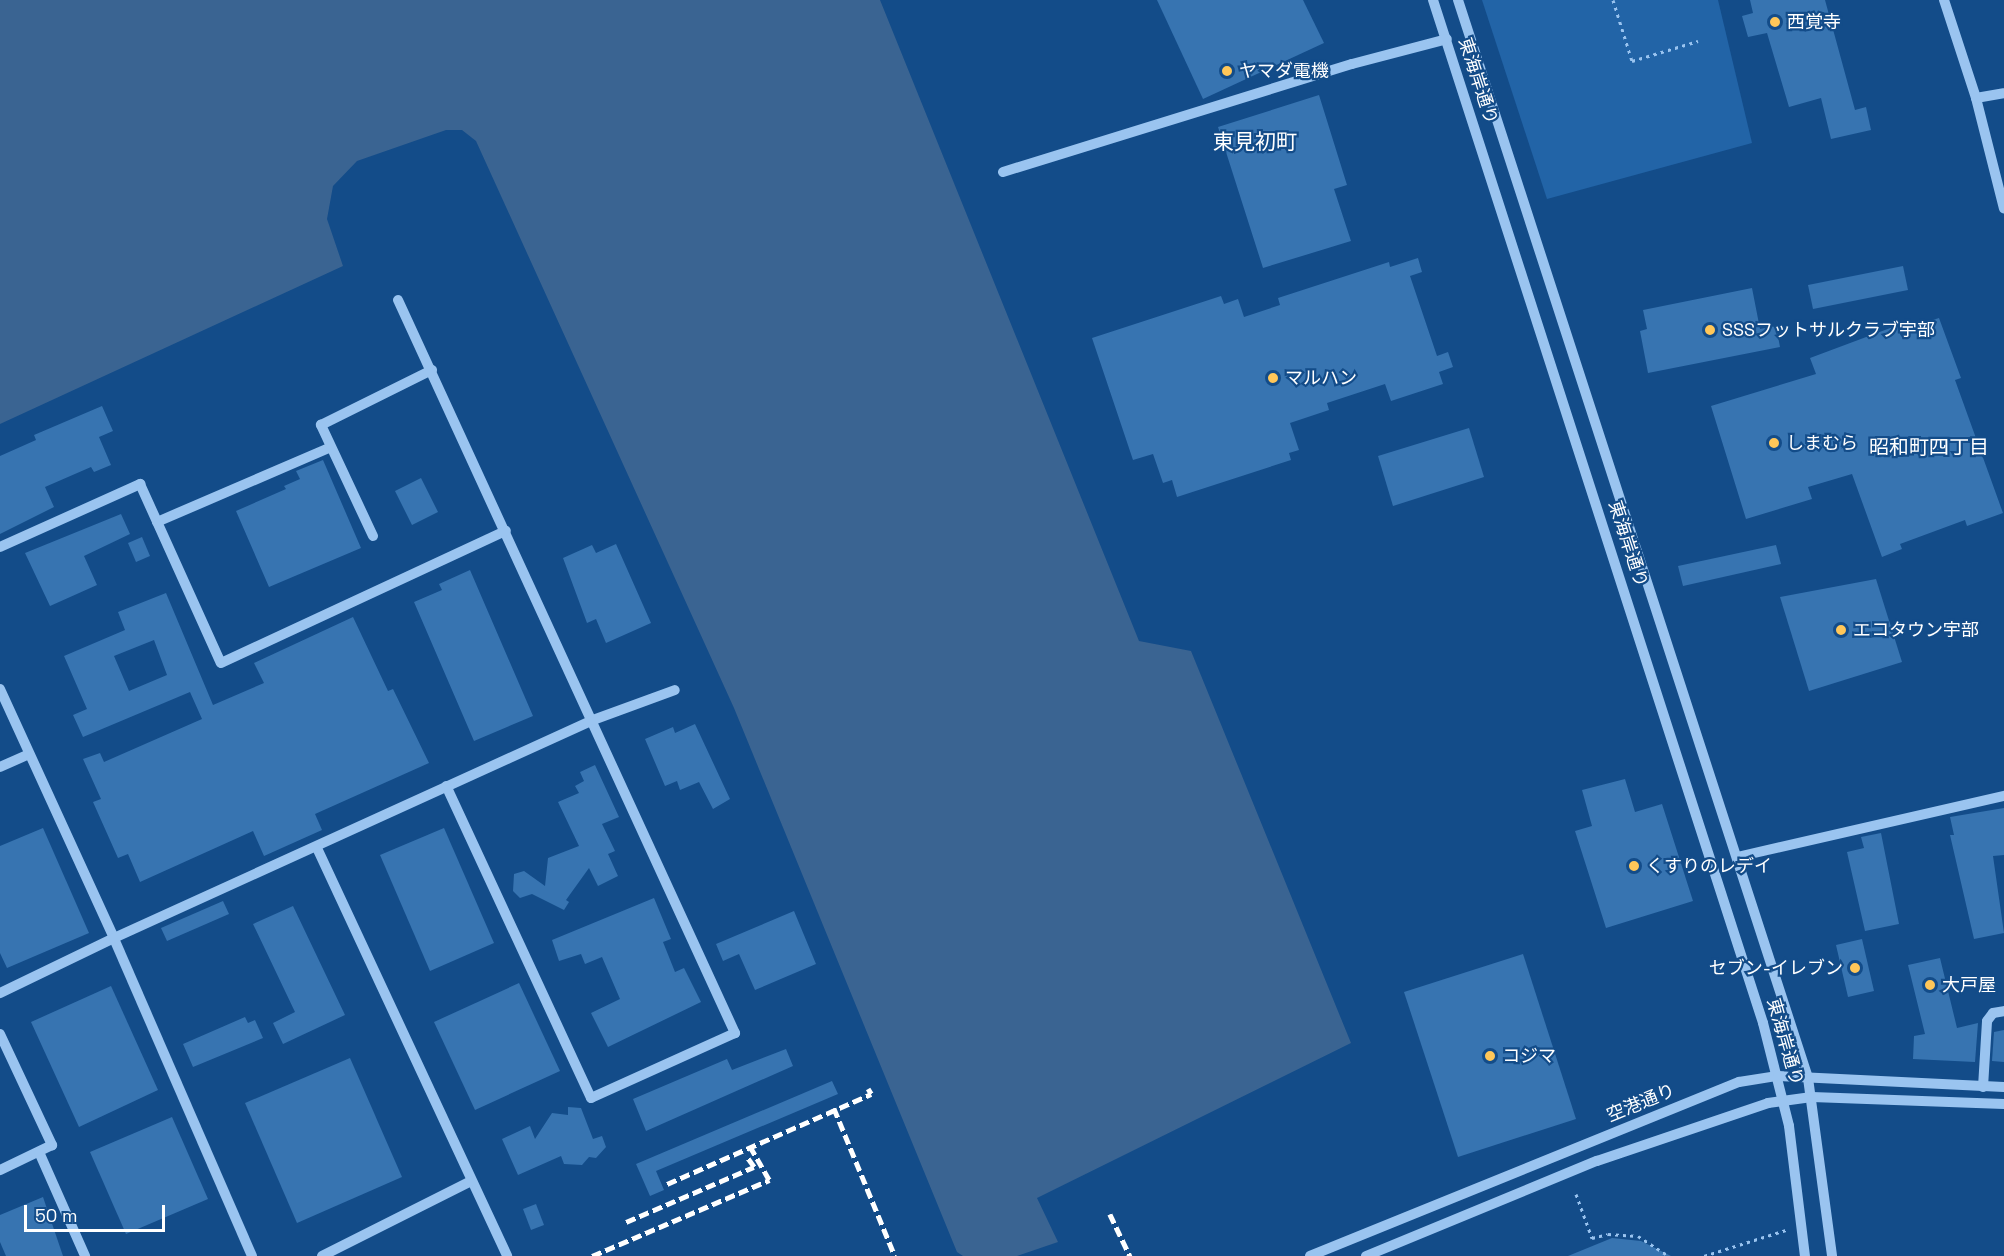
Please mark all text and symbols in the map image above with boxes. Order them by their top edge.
place label: 西覚寺 [1787,11,1841,33]
marker: 西覚寺 [1768,15,1782,29]
street label: 東海岸通り [1454,35,1502,127]
place label: ヤマダ電機 [1239,60,1329,82]
marker: ヤマダ電機 [1220,64,1234,78]
district label: 東見初町 [1213,129,1297,155]
place label: SSSフットサルクラブ宇部 [1722,319,1935,341]
marker: SSSフットサルクラブ宇部 [1703,323,1717,337]
place label: マルハン [1285,367,1357,389]
marker: マルハン [1266,371,1280,385]
place label: しまむら [1786,432,1858,454]
district label: 昭和町四丁目 [1869,435,1989,459]
marker: しまむら [1767,436,1781,450]
street label: 東海岸通り [1604,498,1652,590]
place label: エコタウン宇部 [1853,619,1979,641]
marker: エコタウン宇部 [1834,623,1848,637]
place label: くすりのレデイ [1646,855,1772,877]
marker: くすりのレデイ [1627,859,1641,873]
place label: セブン-イレブン [1709,957,1843,979]
marker: セブン-イレブン [1848,961,1862,975]
place label: 大戸屋 [1942,974,1996,996]
marker: 大戸屋 [1923,978,1937,992]
street label: 東海岸通り [1762,996,1808,1088]
place label: コジマ [1502,1045,1556,1067]
marker: コジマ [1483,1049,1497,1063]
street label: 空港通り [1604,1080,1678,1126]
scale bar [27,1193,168,1231]
text: 50 m [35,1204,77,1227]

